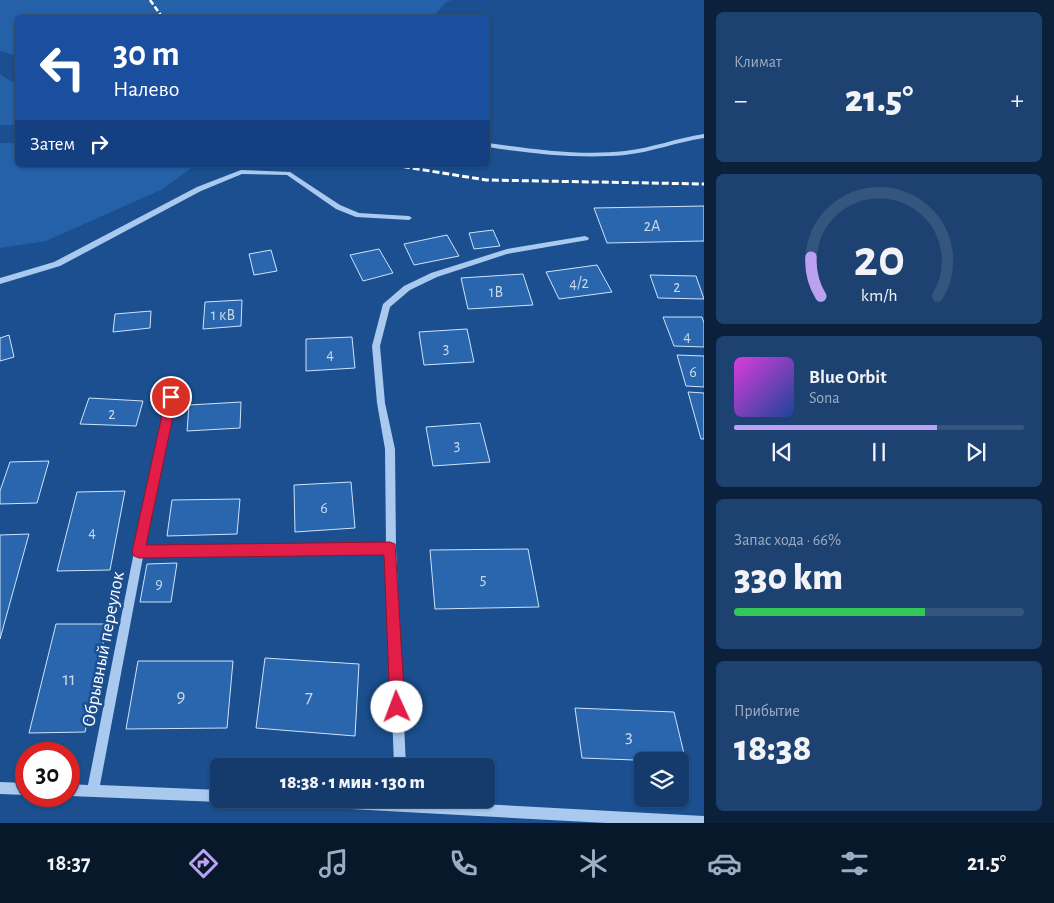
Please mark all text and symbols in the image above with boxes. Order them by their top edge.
icon: left [30,35,95,100]
text: 30 m [113,37,180,72]
text: Климат [734,54,782,70]
text: Налево [113,78,179,100]
text: 21.5° [845,81,913,119]
text: − [734,87,747,115]
text: + [1011,87,1024,115]
icon: right [85,130,113,158]
text: Затем [30,135,75,154]
house number: 2А [644,218,661,234]
text: 20 [853,233,905,285]
house number: 4/2 [569,275,589,291]
house number: 2 [673,279,681,295]
house number: 1В [489,284,503,300]
text: km/h [861,287,897,305]
house number: 1 кВ [211,307,235,323]
house number: 4 [683,328,691,344]
house number: 3 [443,340,449,356]
house number: 4 [326,346,334,362]
house number: 6 [689,364,697,380]
text: Blue Orbit [809,368,887,387]
pin [150,376,192,418]
icon: arrive [157,383,185,411]
text: Sona [809,390,840,406]
house number: 2 [108,406,116,422]
house number: 3 [454,437,460,453]
icon: previous [768,438,796,466]
icon: pause [865,438,893,466]
icon: next [962,438,990,466]
house number: 6 [320,500,328,516]
house number: 4 [88,524,96,540]
text: Запас хода · 66% [734,532,841,548]
text: 330 km [734,559,843,597]
street label: Обрывный переулок [79,570,128,729]
house number: 5 [480,571,486,587]
house number: 9 [155,576,163,592]
house number: 11 [62,670,76,689]
position arrow [370,680,422,732]
house number: 9 [177,687,186,706]
house number: 7 [305,688,313,707]
text: Прибытие [734,703,800,719]
house number: 3 [625,727,633,746]
text: 18:38 [734,730,812,768]
speed limit sign: 30 [15,742,80,807]
map controls [634,752,689,807]
button: layers [634,752,689,807]
text: 18:38 · 1 мин · 130 m [280,773,425,792]
icon: directions [186,846,221,881]
icon: music [316,846,351,881]
icon: phone [446,846,481,881]
icon: climate [576,846,611,881]
icon: car [707,846,742,881]
icon: filters [837,846,872,881]
text: 18:37 [48,852,90,874]
text: 21.5° [967,852,1006,874]

